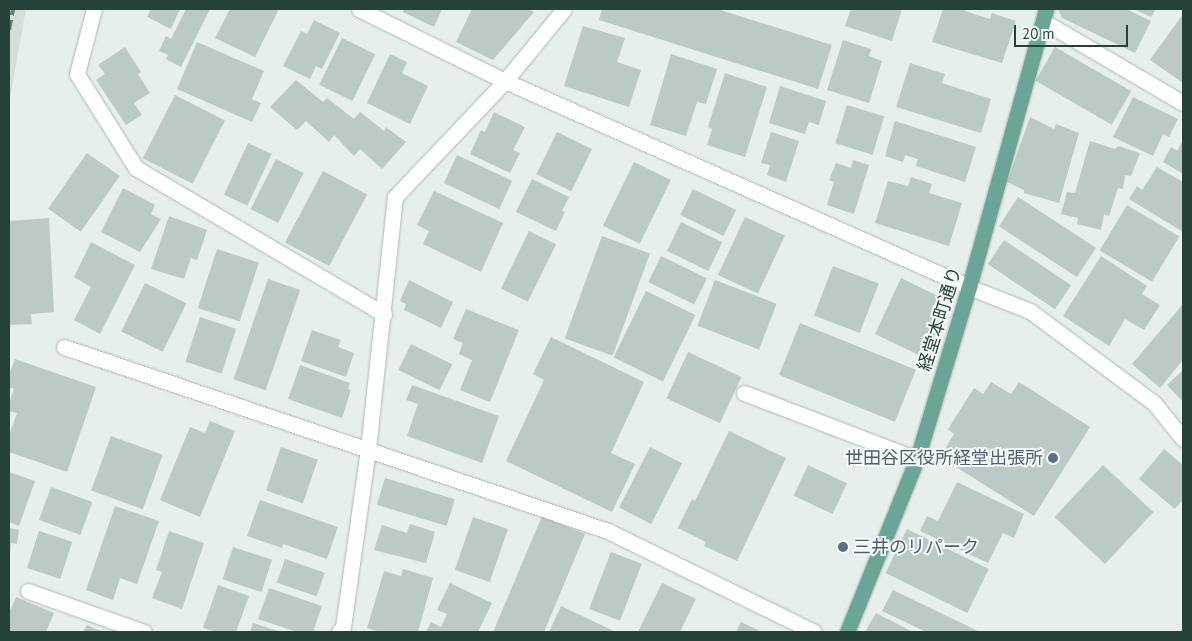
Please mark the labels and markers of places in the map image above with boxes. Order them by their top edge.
place label: 世田谷区役所経堂出張所 [845,447,1043,469]
marker: 世田谷区役所経堂出張所 [1047,452,1059,464]
place label: 三井のリパーク [853,536,979,558]
marker: 三井のリパーク [837,541,849,553]

